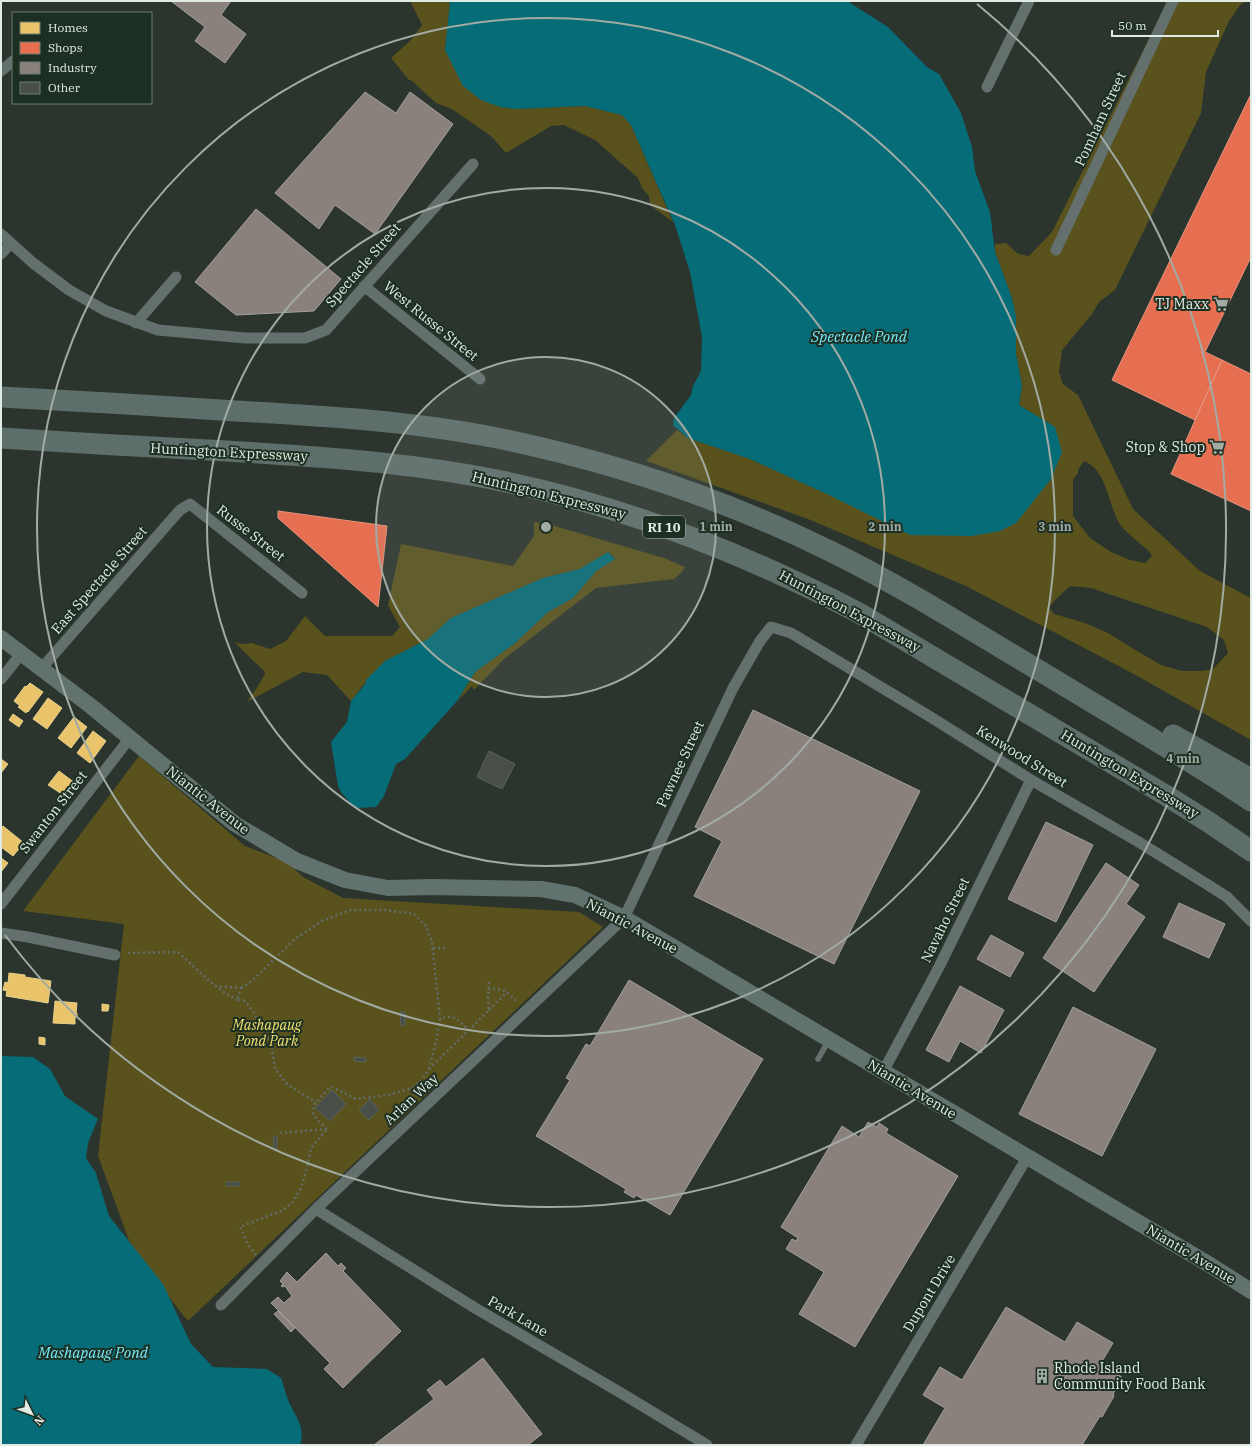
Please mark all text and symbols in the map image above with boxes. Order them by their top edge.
legend [12,12,152,104]
scale bar [1112,12,1218,38]
text: 50 m [1118,18,1147,33]
text: Homes [48,20,88,35]
text: Shops [48,40,83,55]
text: Industry [48,60,97,75]
street label: Pomham Street [1070,69,1130,169]
text: Other [48,80,81,95]
street label: Spectacle Street [322,219,405,311]
street label: West Russe Street [380,277,482,365]
place label: TJ Maxx [1155,295,1209,313]
supermarket icon: TJ Maxx [1212,295,1230,313]
water label: Spectacle Pond [810,327,908,346]
place label: Stop & Shop [1125,438,1205,456]
supermarket icon: Stop & Shop [1208,438,1226,456]
street label: Huntington Expressway [150,439,309,465]
street label: Huntington Expressway [470,467,628,523]
street label: Russe Street [213,501,289,565]
road number: RI 10 [643,516,685,538]
text: 1 min [699,519,733,534]
text: 2 min [868,519,902,534]
text: 3 min [1038,519,1072,534]
centre of rings [539,520,553,534]
street label: East Spectacle Street [47,522,151,638]
street label: Huntington Expressway [776,566,924,656]
street label: Pawnee Street [652,718,708,810]
street label: Kenwood Street [973,721,1071,791]
street label: Huntington Expressway [1058,726,1203,823]
text: 4 min [1166,751,1200,766]
street label: Niantic Avenue [163,762,253,838]
street label: Swanton Street [15,767,91,857]
street label: Navaho Street [917,874,973,965]
street label: Niantic Avenue [583,894,681,958]
park label: Mashapaug Pond Park [232,1016,302,1050]
street label: Niantic Avenue [864,1055,960,1123]
street label: Arlan Way [380,1069,442,1129]
street label: Niantic Avenue [1143,1220,1239,1288]
street label: Dupont Drive [899,1251,959,1335]
street label: Park Lane [485,1292,551,1340]
water label: Mashapaug Pond [37,1343,149,1362]
place label: Rhode Island Community Food Bank [1054,1359,1206,1393]
building icon: Rhode Island Community Food Bank [1033,1367,1051,1385]
north arrow [12,1394,52,1434]
text: N [31,1413,48,1429]

